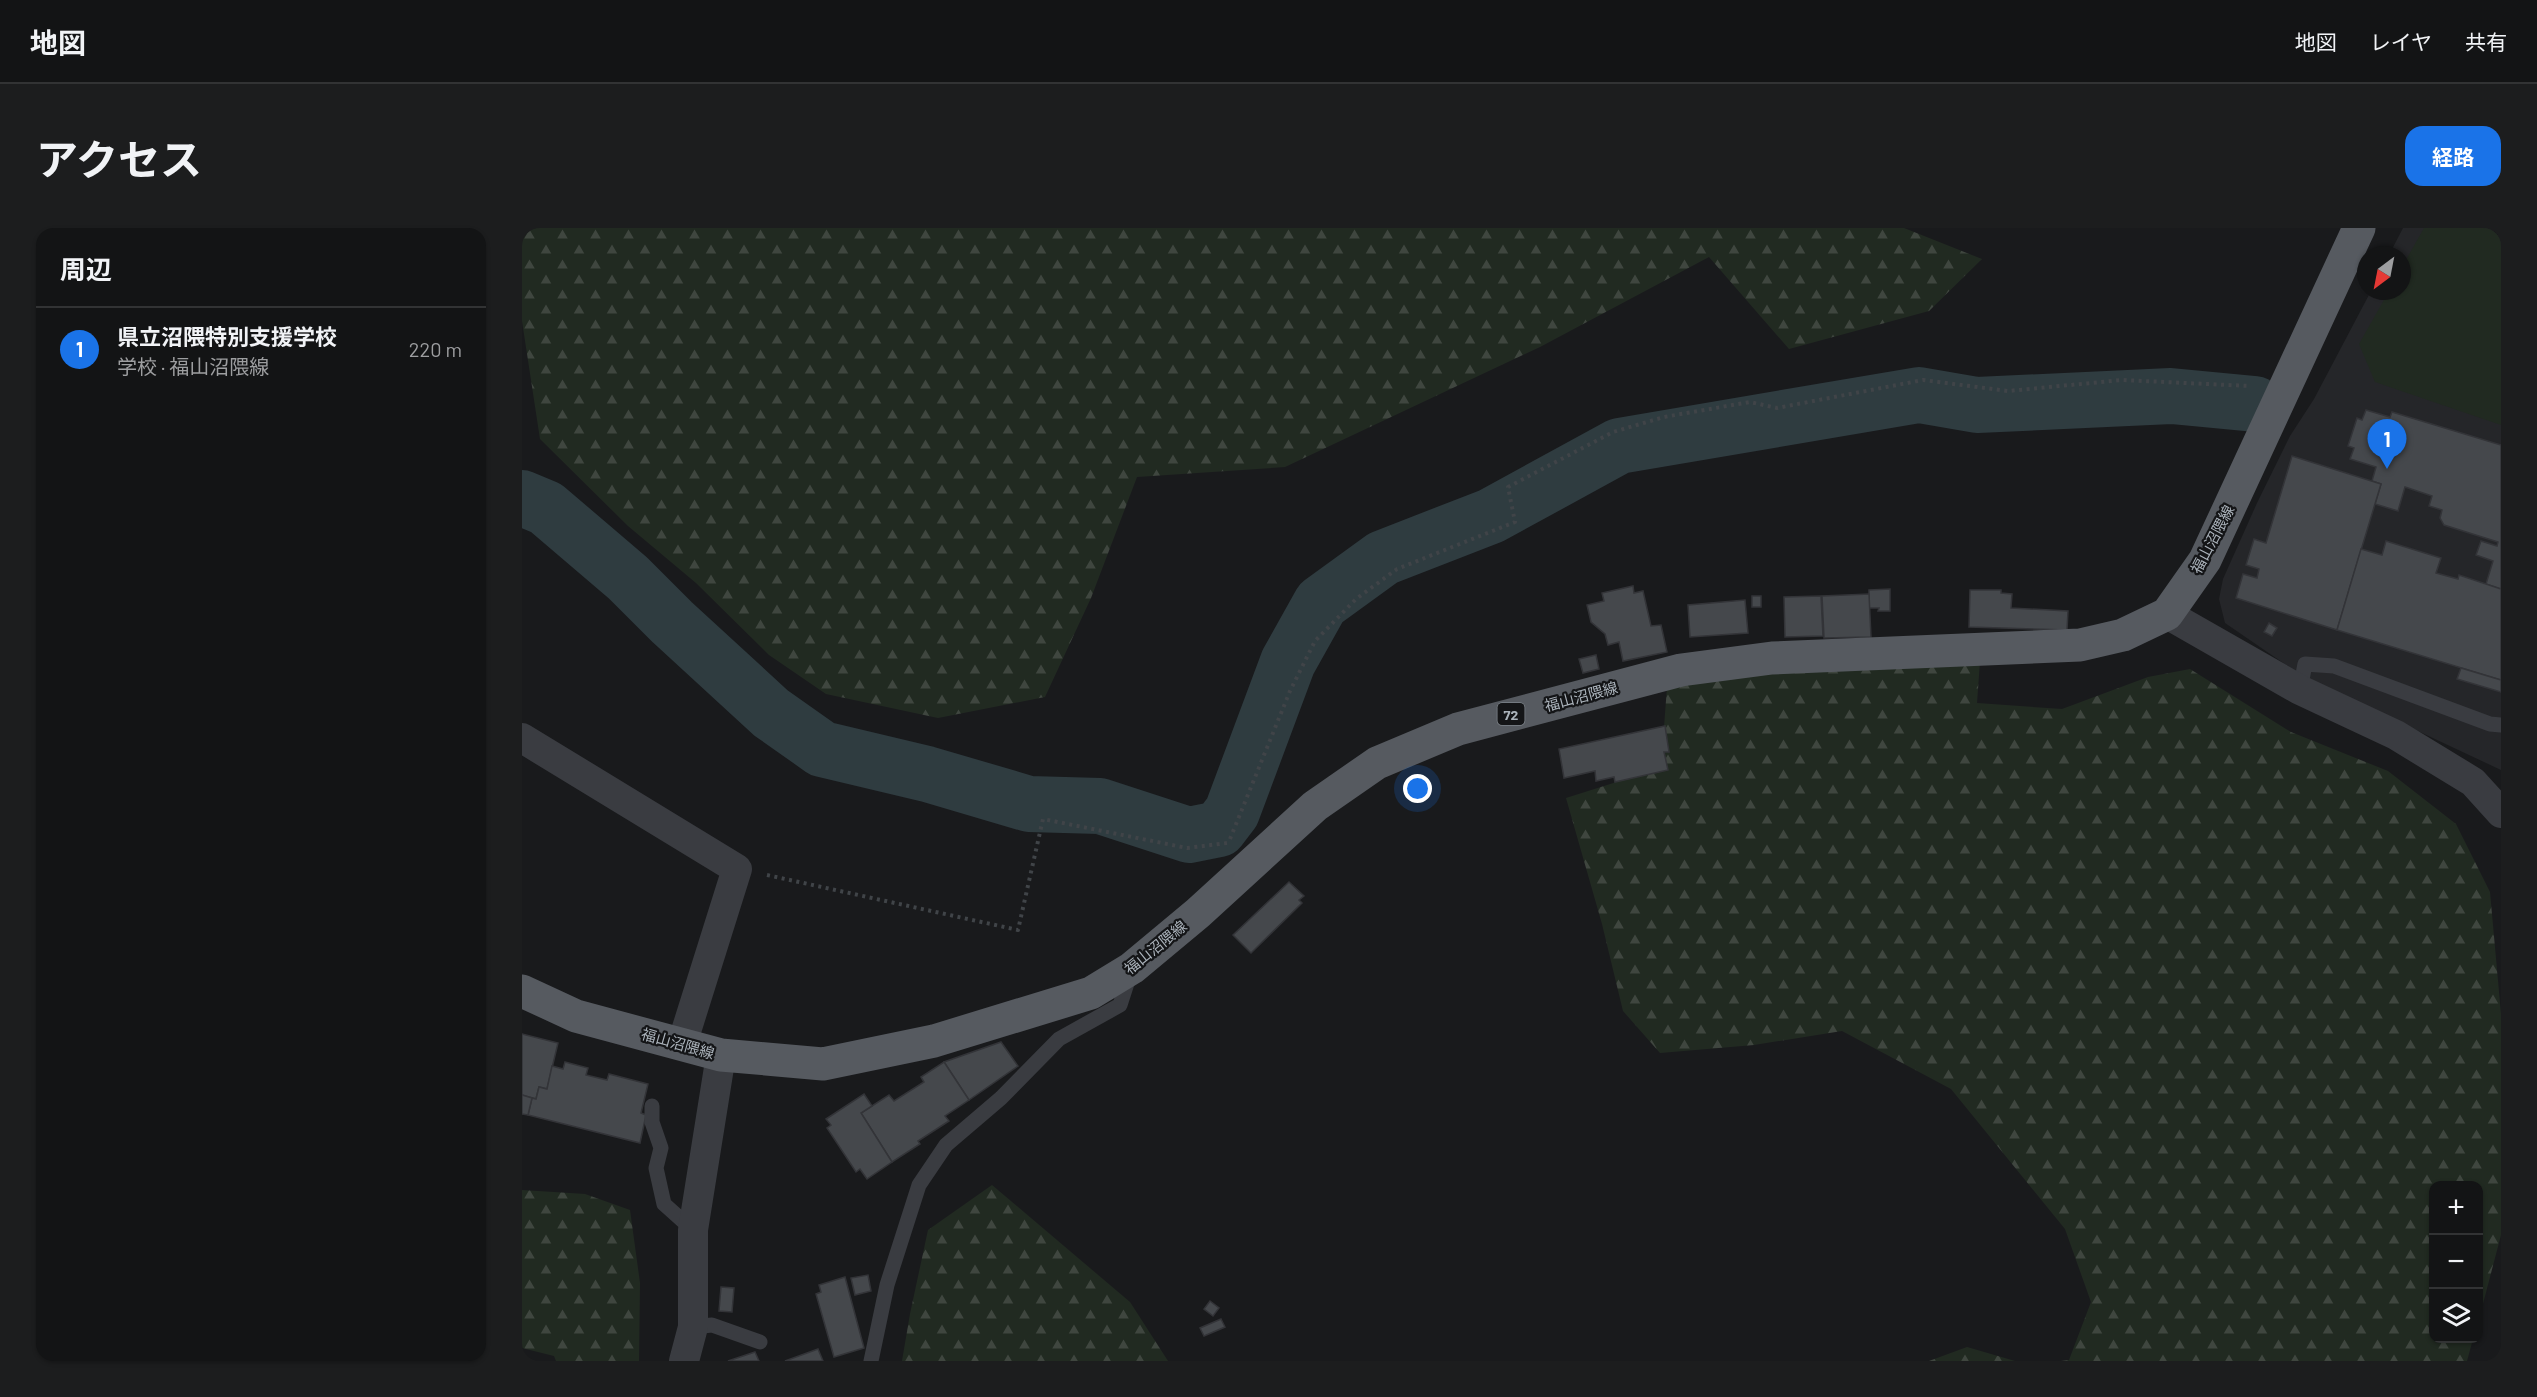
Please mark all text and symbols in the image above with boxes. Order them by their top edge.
text: 地図 [30,25,86,59]
text: 地図 [2295,29,2337,54]
text: レイヤ [2370,29,2432,54]
text: 共有 [2465,29,2507,54]
button: 経路 [2405,126,2501,186]
text: アクセス [36,133,202,183]
north arrow [2357,246,2411,300]
text: 周辺 [60,253,112,284]
text: 県立沼隈特別支援学校 [117,323,337,349]
text: 1 [76,337,83,361]
text: 220 m [409,337,462,361]
text: 学校 · 福山沼隈線 [117,354,269,378]
pin: 1 [2368,420,2406,469]
street label: 福山沼隈線 [2186,502,2238,576]
street label: 福山沼隈線 [1542,678,1620,714]
road number: 72 [1498,703,1524,725]
your location [1403,774,1432,803]
street label: 福山沼隈線 [1120,916,1190,978]
street label: 福山沼隈線 [639,1024,717,1062]
map controls [2429,1181,2483,1343]
button: + [2429,1181,2483,1235]
button: − [2429,1235,2483,1289]
button: layers [2429,1289,2483,1343]

